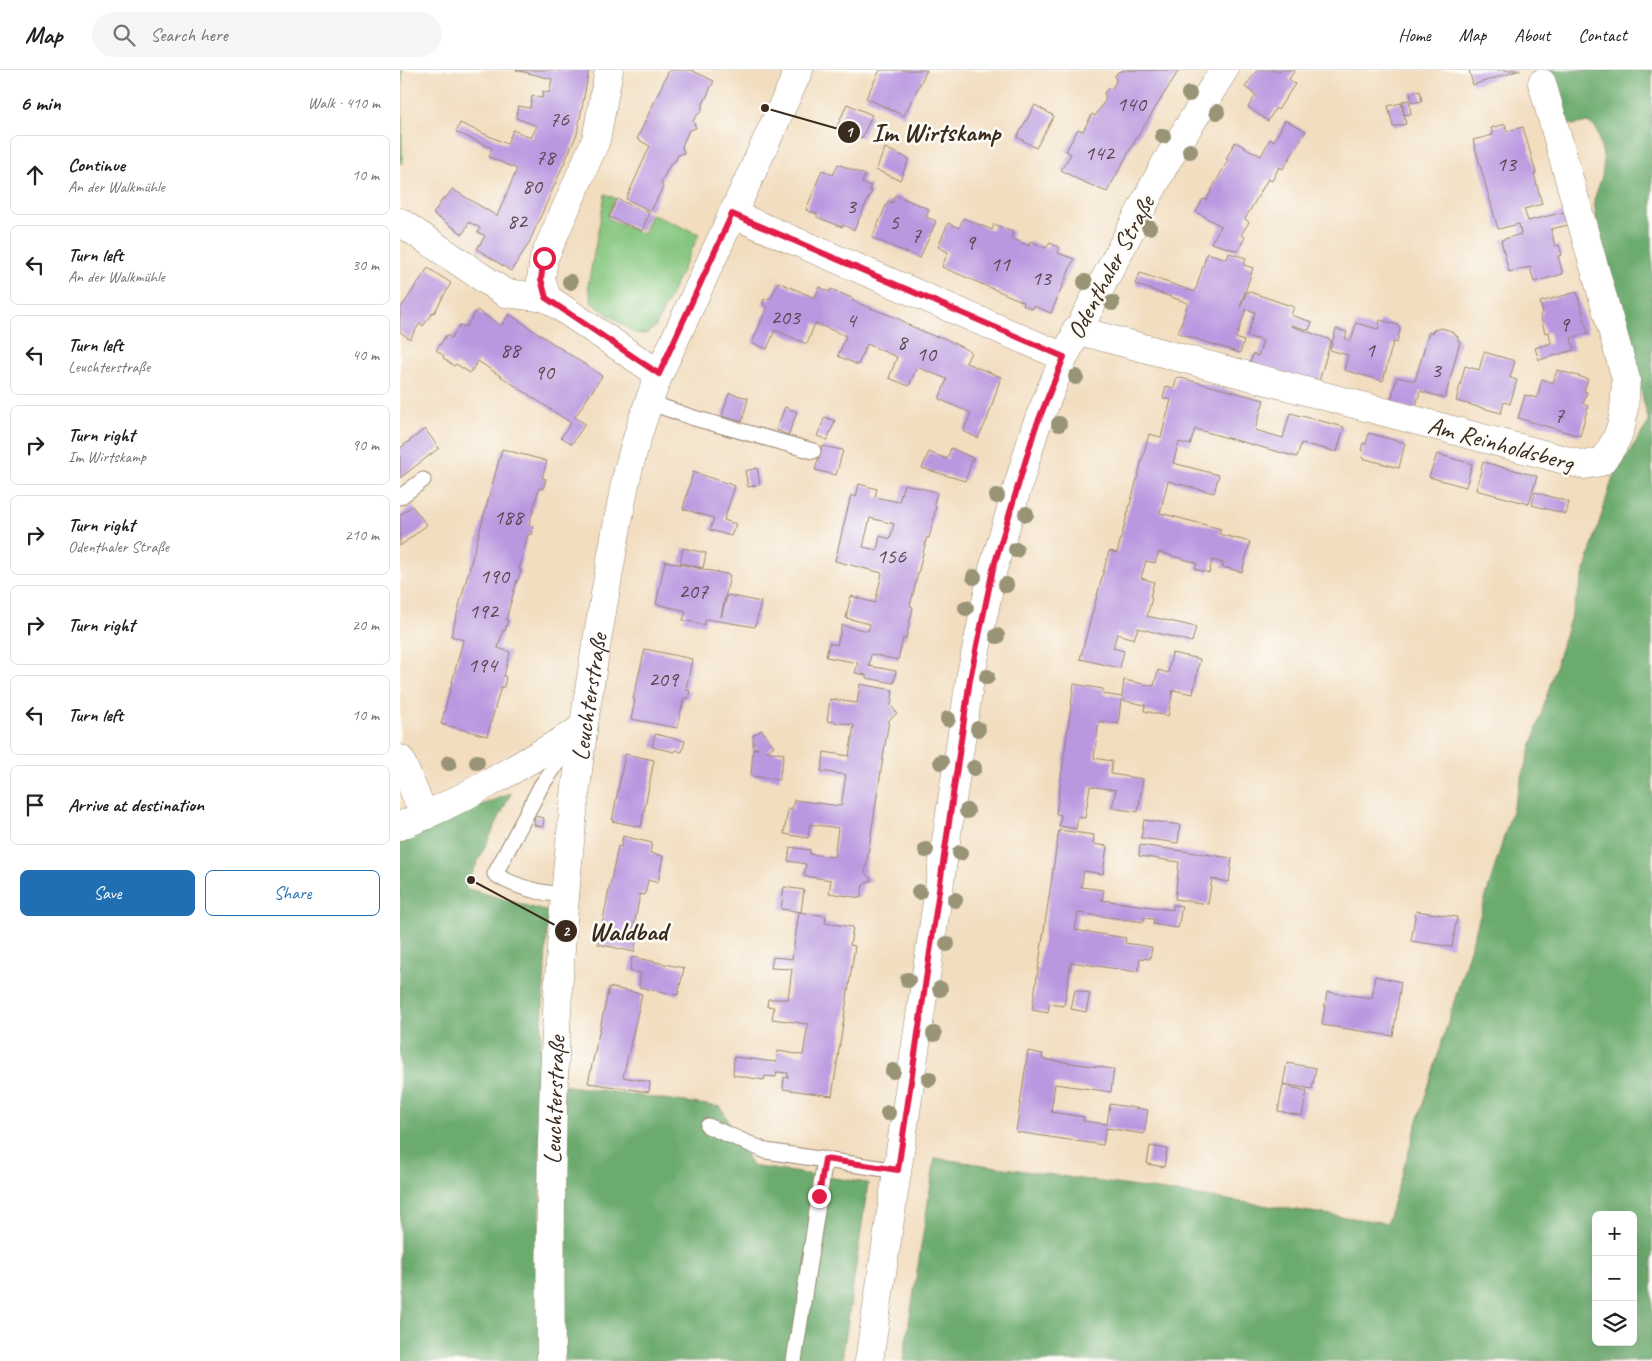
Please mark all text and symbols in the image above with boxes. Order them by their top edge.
search box [92,12,442,57]
text: Map [25,20,62,50]
icon: search [110,21,138,49]
text: Search here [150,23,228,47]
text: Home [1398,24,1431,46]
text: Map [1459,24,1486,46]
text: About [1514,24,1550,46]
text: Contact [1578,24,1627,46]
text: 6 min [20,90,61,116]
house number: 140 [1116,90,1148,118]
text: Walk · 410 m [308,93,380,113]
house number: 76 [549,105,570,133]
callout: Im Wirtskamp [837,112,1011,153]
text: Im Wirtskamp [872,116,1002,149]
text: 1 [846,123,855,142]
house number: 142 [1084,139,1116,167]
house number: 78 [535,143,557,171]
house number: 13 [1496,150,1518,178]
text: Continue [68,153,125,177]
icon: ahead [21,161,49,189]
text: 10 m [352,165,379,185]
house number: 80 [522,172,544,200]
text: An der Walkmühle [68,177,165,197]
street label: Odenthaler Straße [1060,189,1163,345]
house number: 3 [846,192,858,220]
house number: 82 [507,207,529,235]
house number: 5 [889,208,900,236]
house number: 7 [911,221,922,249]
house number: 9 [965,228,977,256]
text: Turn left [68,243,123,267]
route start [533,247,556,270]
house number: 11 [990,250,1011,278]
icon: left [21,251,49,279]
text: 30 m [352,255,379,275]
house number: 13 [1031,264,1053,292]
text: An der Walkmühle [68,267,165,287]
house number: 203 [770,303,802,331]
house number: 4 [846,306,858,334]
house number: 9 [1559,310,1571,338]
house number: 8 [897,328,909,356]
text: Turn left [68,333,123,357]
house number: 88 [500,336,522,364]
house number: 1 [1365,336,1376,364]
house number: 10 [916,340,938,368]
icon: left [21,341,49,369]
text: 40 m [352,345,379,365]
house number: 3 [1431,356,1443,384]
text: Leuchterstraße [68,357,150,377]
house number: 90 [534,358,556,386]
house number: 7 [1554,401,1565,429]
street label: Am Reinholdsberg [1424,409,1579,479]
text: Turn right [68,423,135,447]
icon: right [21,431,49,459]
text: 90 m [352,435,379,455]
text: Im Wirtskamp [68,447,146,467]
house number: 188 [493,503,525,531]
text: Turn right [68,513,135,537]
icon: right [21,521,49,549]
text: 210 m [345,525,379,545]
text: Odenthaler Straße [68,537,169,557]
house number: 156 [876,542,907,570]
house number: 190 [479,562,511,590]
house number: 207 [678,577,709,605]
house number: 192 [468,597,500,625]
icon: right [21,611,49,639]
text: Turn right [68,613,135,637]
text: 20 m [352,615,379,635]
street label: Leuchterstraße [564,629,615,763]
house number: 194 [467,651,499,679]
house number: 209 [648,665,680,693]
icon: left [21,701,49,729]
text: Turn left [68,703,123,727]
text: 10 m [352,705,379,725]
icon: arrive [21,791,49,819]
text: Arrive at destination [68,793,204,817]
button: Save [20,870,195,916]
button: Share [205,870,380,916]
callout: Waldbad [554,910,677,951]
text: Waldbad [589,915,672,948]
text: 2 [563,922,571,941]
street label: Leuchterstraße [537,1033,573,1165]
route end [808,1185,831,1208]
map controls [1592,1211,1637,1346]
button: + [1592,1211,1637,1256]
button: − [1592,1256,1637,1301]
button: layers [1592,1301,1637,1346]

